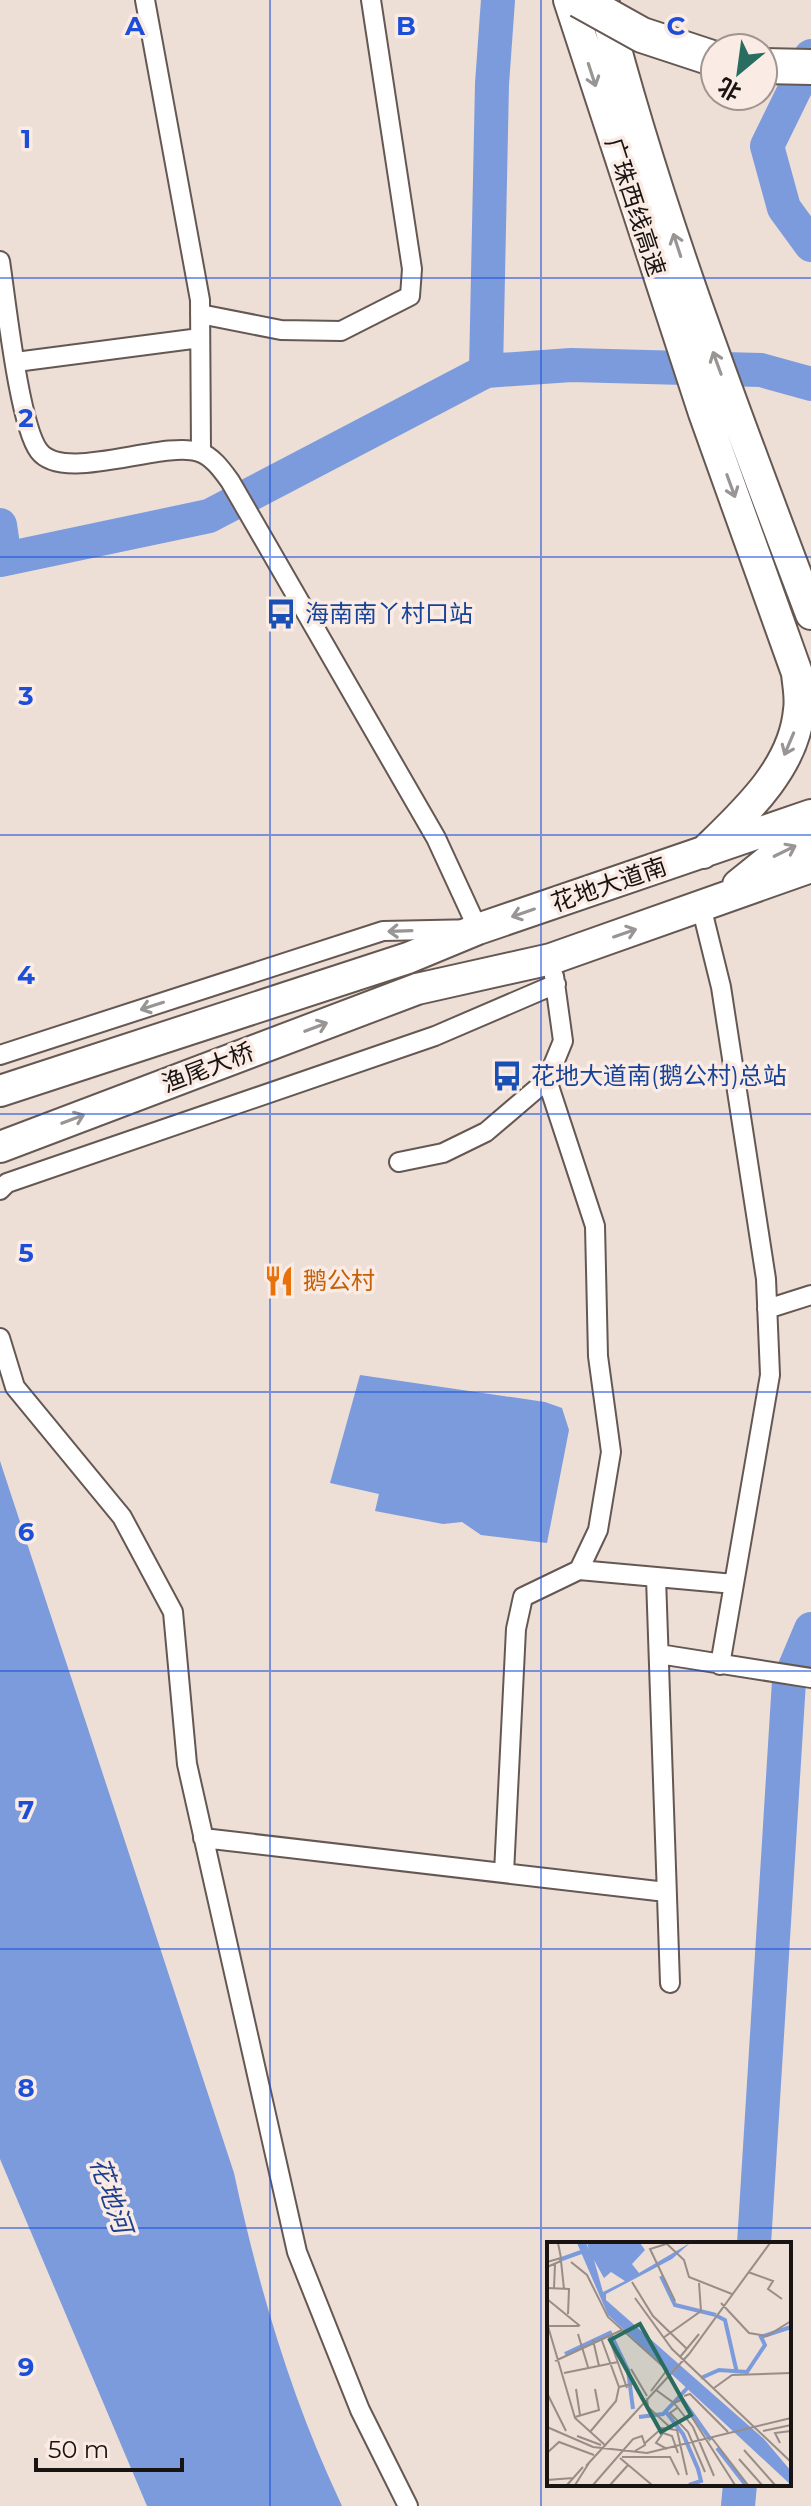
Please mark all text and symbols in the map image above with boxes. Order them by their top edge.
text: A [124,10,146,42]
text: B [396,10,416,42]
text: C [667,10,686,42]
north arrow [699,32,779,112]
one-way arrow [585,62,600,87]
text: 北 [713,72,746,106]
text: 1 [21,123,31,155]
street label: 广珠西线高速 [599,134,672,280]
one-way arrow [669,233,684,258]
one-way arrow [709,351,723,375]
text: 2 [18,402,34,434]
one-way arrow [725,473,739,498]
bus stop icon: 海南南丫村口站 [264,597,298,631]
place label: 海南南丫村口站 [305,599,473,628]
text: 3 [17,680,34,712]
one-way arrow [781,731,796,756]
one-way arrow [773,843,797,858]
street label: 花地大道南 [547,851,670,918]
one-way arrow [511,907,536,922]
one-way arrow [387,923,414,938]
one-way arrow [612,925,637,940]
text: 4 [17,959,35,991]
one-way arrow [140,1000,165,1014]
one-way arrow [303,1019,328,1033]
street label: 渔尾大桥 [158,1037,258,1098]
bus stop icon: 花地大道南(鹅公村)总站 [490,1059,524,1093]
place label: 花地大道南(鹅公村)总站 [531,1061,787,1090]
one-way arrow [60,1111,85,1125]
text: 5 [18,1237,34,1269]
restaurant icon: 鹅公村 [262,1264,296,1298]
place label: 鹅公村 [303,1266,375,1295]
text: 6 [18,1516,35,1548]
text: 7 [18,1794,34,1826]
text: 8 [17,2072,35,2104]
water label: 花地河 [83,2153,140,2242]
inset map [547,2242,791,2486]
text: 9 [18,2351,34,2383]
scale bar [36,2422,182,2472]
text: 50 m [48,2435,109,2464]

